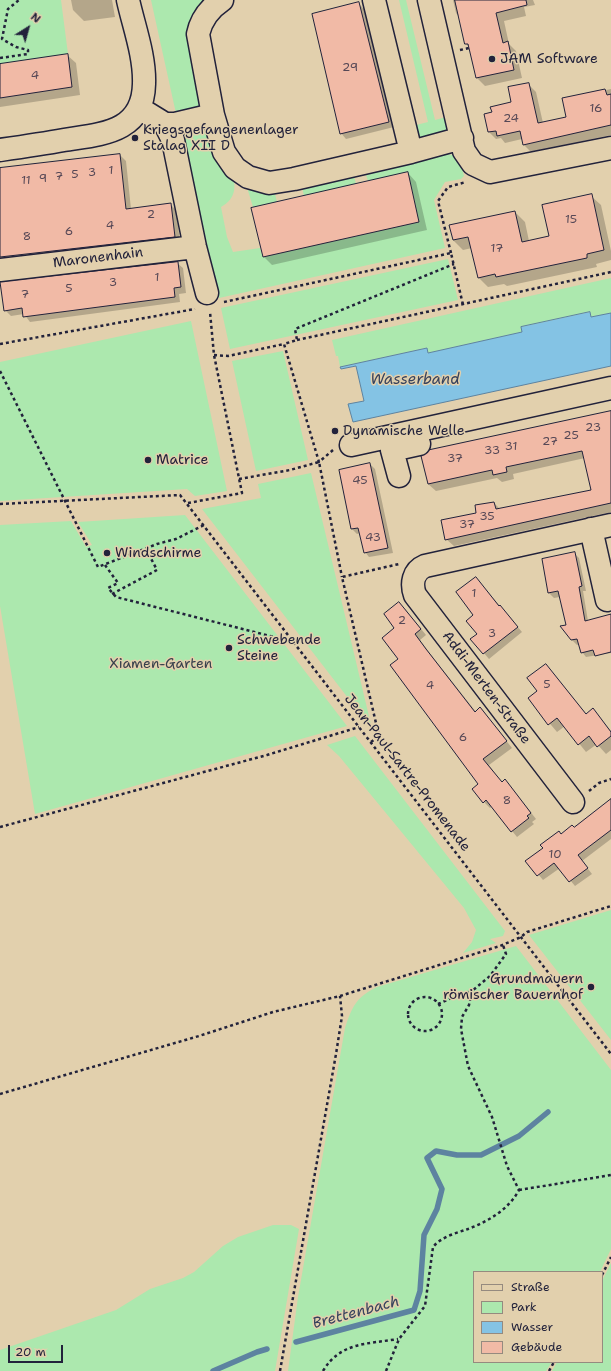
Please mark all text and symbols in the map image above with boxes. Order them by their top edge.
north arrow [8,8,48,48]
text: N [28,9,44,27]
place label: JAM Software [500,51,598,67]
marker: JAM Software [487,54,497,64]
house number: 29 [342,61,358,75]
house number: 4 [31,69,39,83]
house number: 16 [589,102,603,116]
house number: 24 [503,112,519,126]
place label: Kriegsgefangenenlager Stalag XII D [143,122,299,154]
marker: Kriegsgefangenenlager Stalag XII D [130,133,140,143]
house number: 1 [108,164,114,178]
house number: 3 [88,166,96,180]
house number: 5 [71,168,79,182]
house number: 7 [55,170,63,184]
house number: 9 [39,172,47,186]
house number: 11 [21,174,31,188]
house number: 2 [147,208,155,222]
house number: 15 [565,213,577,227]
house number: 4 [106,219,114,233]
house number: 6 [65,225,73,239]
house number: 8 [23,230,31,244]
house number: 17 [491,242,503,256]
street label: Maronenhain [52,244,144,272]
house number: 1 [154,271,160,285]
house number: 3 [109,276,117,290]
house number: 5 [65,282,73,296]
house number: 7 [21,288,29,302]
water label: Wasserband [370,371,460,389]
house number: 23 [585,421,601,435]
place label: Dynamische Welle [343,423,465,439]
marker: Dynamische Welle [330,426,340,436]
house number: 25 [563,429,579,443]
house number: 27 [542,435,558,449]
house number: 31 [505,440,517,454]
house number: 33 [484,444,500,458]
place label: Matrice [156,452,209,468]
house number: 37 [447,452,463,466]
marker: Matrice [143,455,153,465]
house number: 45 [352,474,368,488]
house number: 35 [479,510,495,524]
house number: 37 [459,518,475,532]
house number: 43 [365,531,381,545]
place label: Windschirme [115,545,201,561]
marker: Windschirme [102,548,112,558]
house number: 1 [471,587,477,601]
house number: 2 [398,614,406,628]
house number: 3 [488,627,496,641]
street label: Addi-Merten-Straße [438,628,534,748]
place label: Schwebende Steine [237,632,321,664]
marker: Schwebende Steine [224,643,234,653]
park label: Xiamen-Garten [110,656,212,672]
house number: 5 [543,678,551,692]
house number: 4 [426,679,434,693]
street label: Jean-Paul-Sartre-Promenade [340,691,474,855]
house number: 6 [459,731,467,745]
house number: 8 [503,794,511,808]
house number: 10 [548,848,562,862]
place label: Grundmauern römischer Bauernhof [443,971,583,1004]
marker: Grundmauern römischer Bauernhof [586,982,596,992]
legend [473,1271,603,1363]
text: Straße [511,1279,550,1295]
water label: Brettenbach [311,1293,401,1333]
text: Park [511,1299,537,1315]
text: Wasser [511,1319,553,1335]
scale bar [10,1337,65,1363]
text: Gebäude [511,1339,562,1355]
text: 20 m [15,1344,46,1360]

